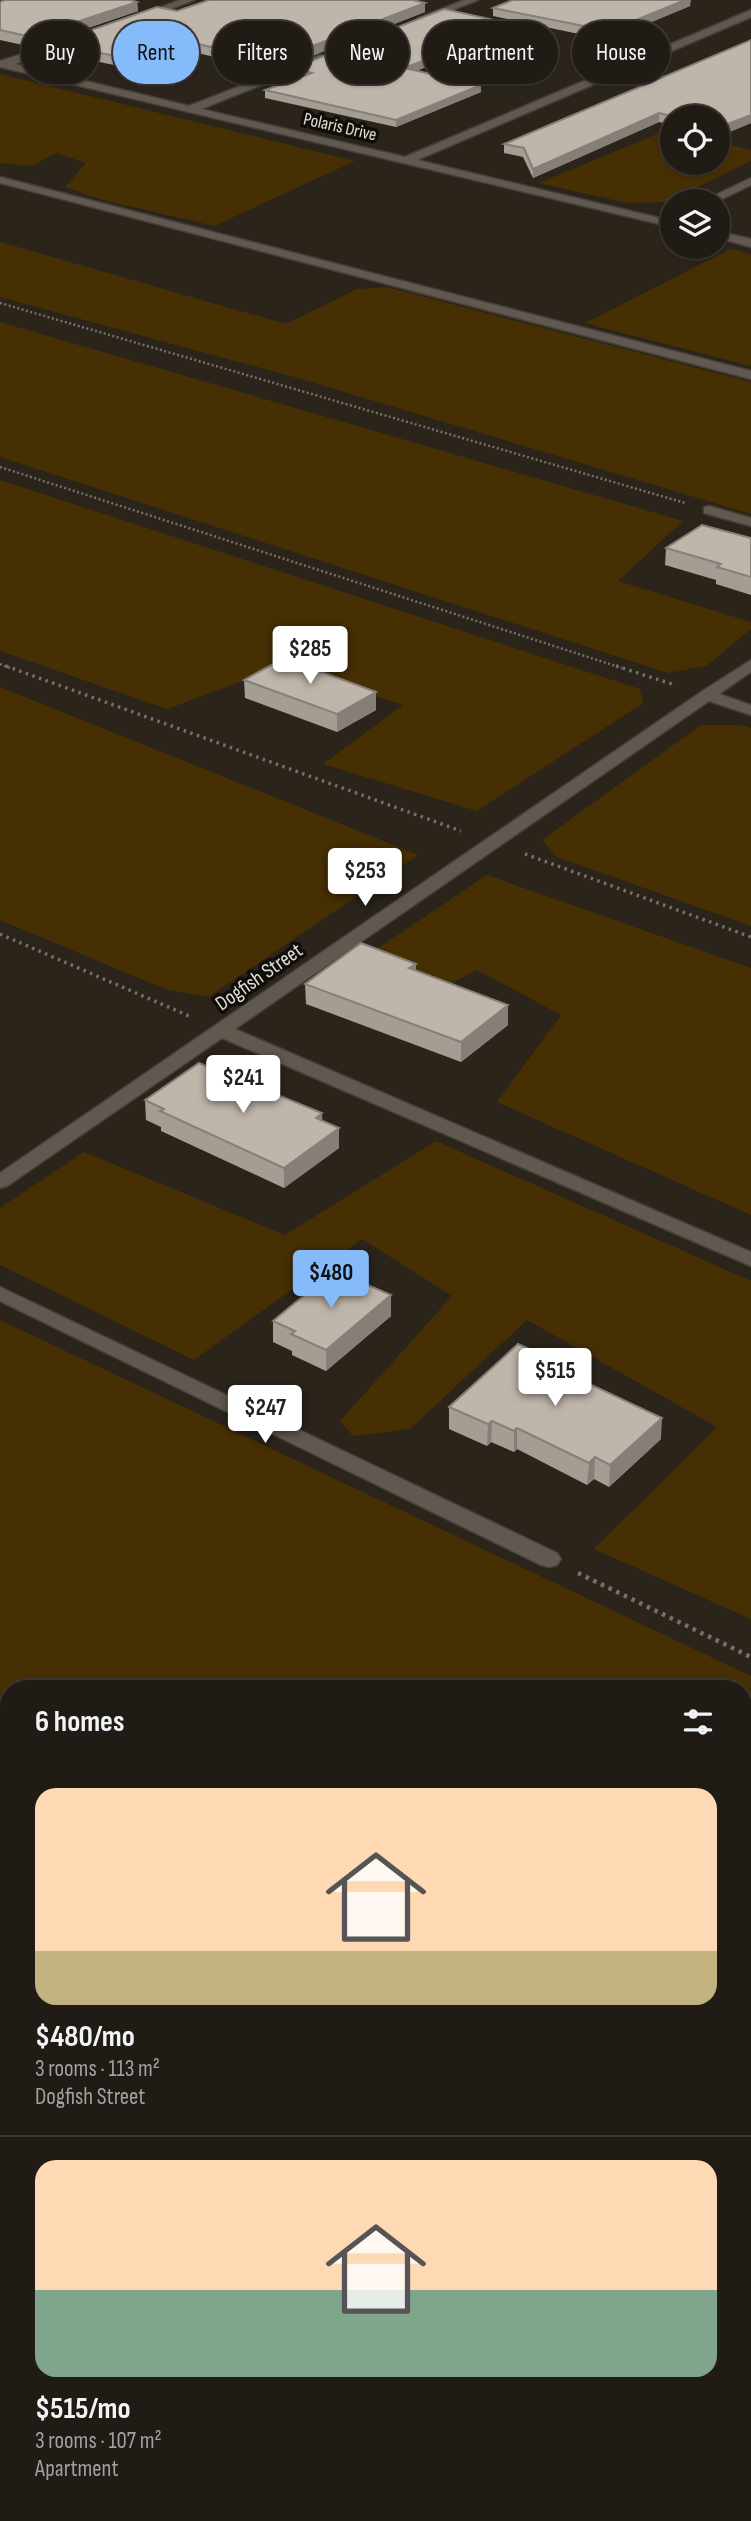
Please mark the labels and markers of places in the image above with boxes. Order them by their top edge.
pin: $285 [269,626,351,686]
pin: $253 [324,848,406,908]
pin: $241 [202,1056,284,1115]
pin: $480 [290,1250,372,1310]
pin: $515 [514,1348,596,1408]
pin: $247 [224,1386,306,1445]

